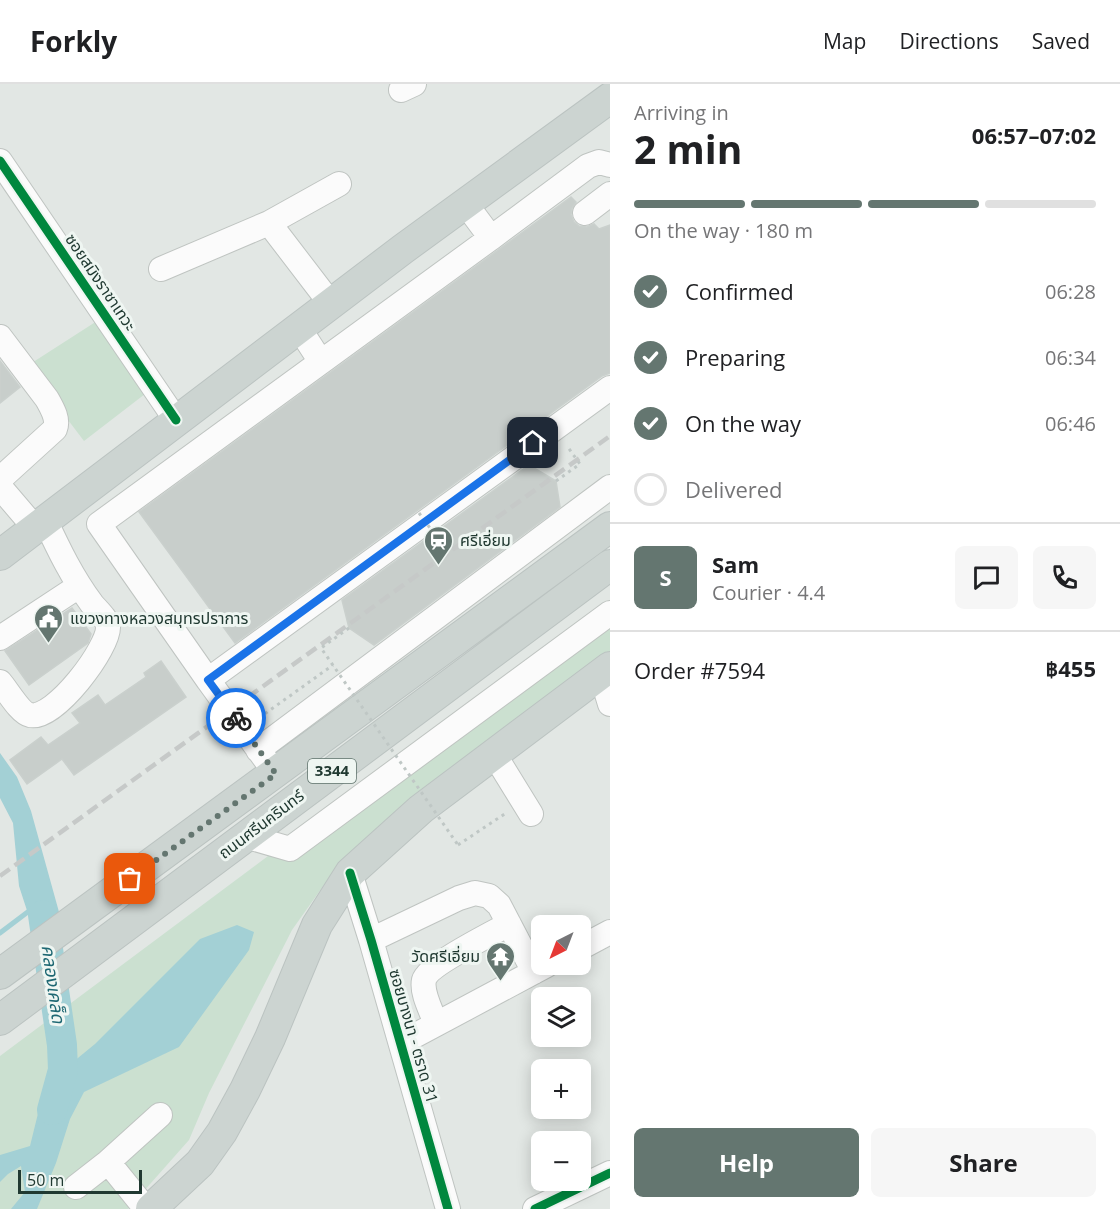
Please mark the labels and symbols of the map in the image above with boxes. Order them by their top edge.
street label: ซอยสมิงราชาเทวะ [60,229,142,335]
pin [507,417,558,468]
station icon: ศรีเอี่ยม [423,524,455,566]
place label: ศรีเอี่ยม [460,529,511,551]
public building icon: แขวงทางหลวงสมุทรปราการ [33,602,65,644]
place label: แขวงทางหลวงสมุทรปราการ [70,607,249,629]
courier [206,688,266,748]
road number: 3344 [308,759,356,783]
street label: ถนนศรีนครินทร์ [214,784,309,863]
pin [104,853,155,904]
north arrow [531,915,591,975]
temple icon: วัดศรีเอี่ยม [485,940,517,982]
water label: คลองเคล็ด [37,943,71,1025]
place label: วัดศรีเอี่ยม [411,945,480,967]
street label: ซอยบางนา - ตราด 31 [384,966,444,1106]
scale bar [18,1167,142,1194]

